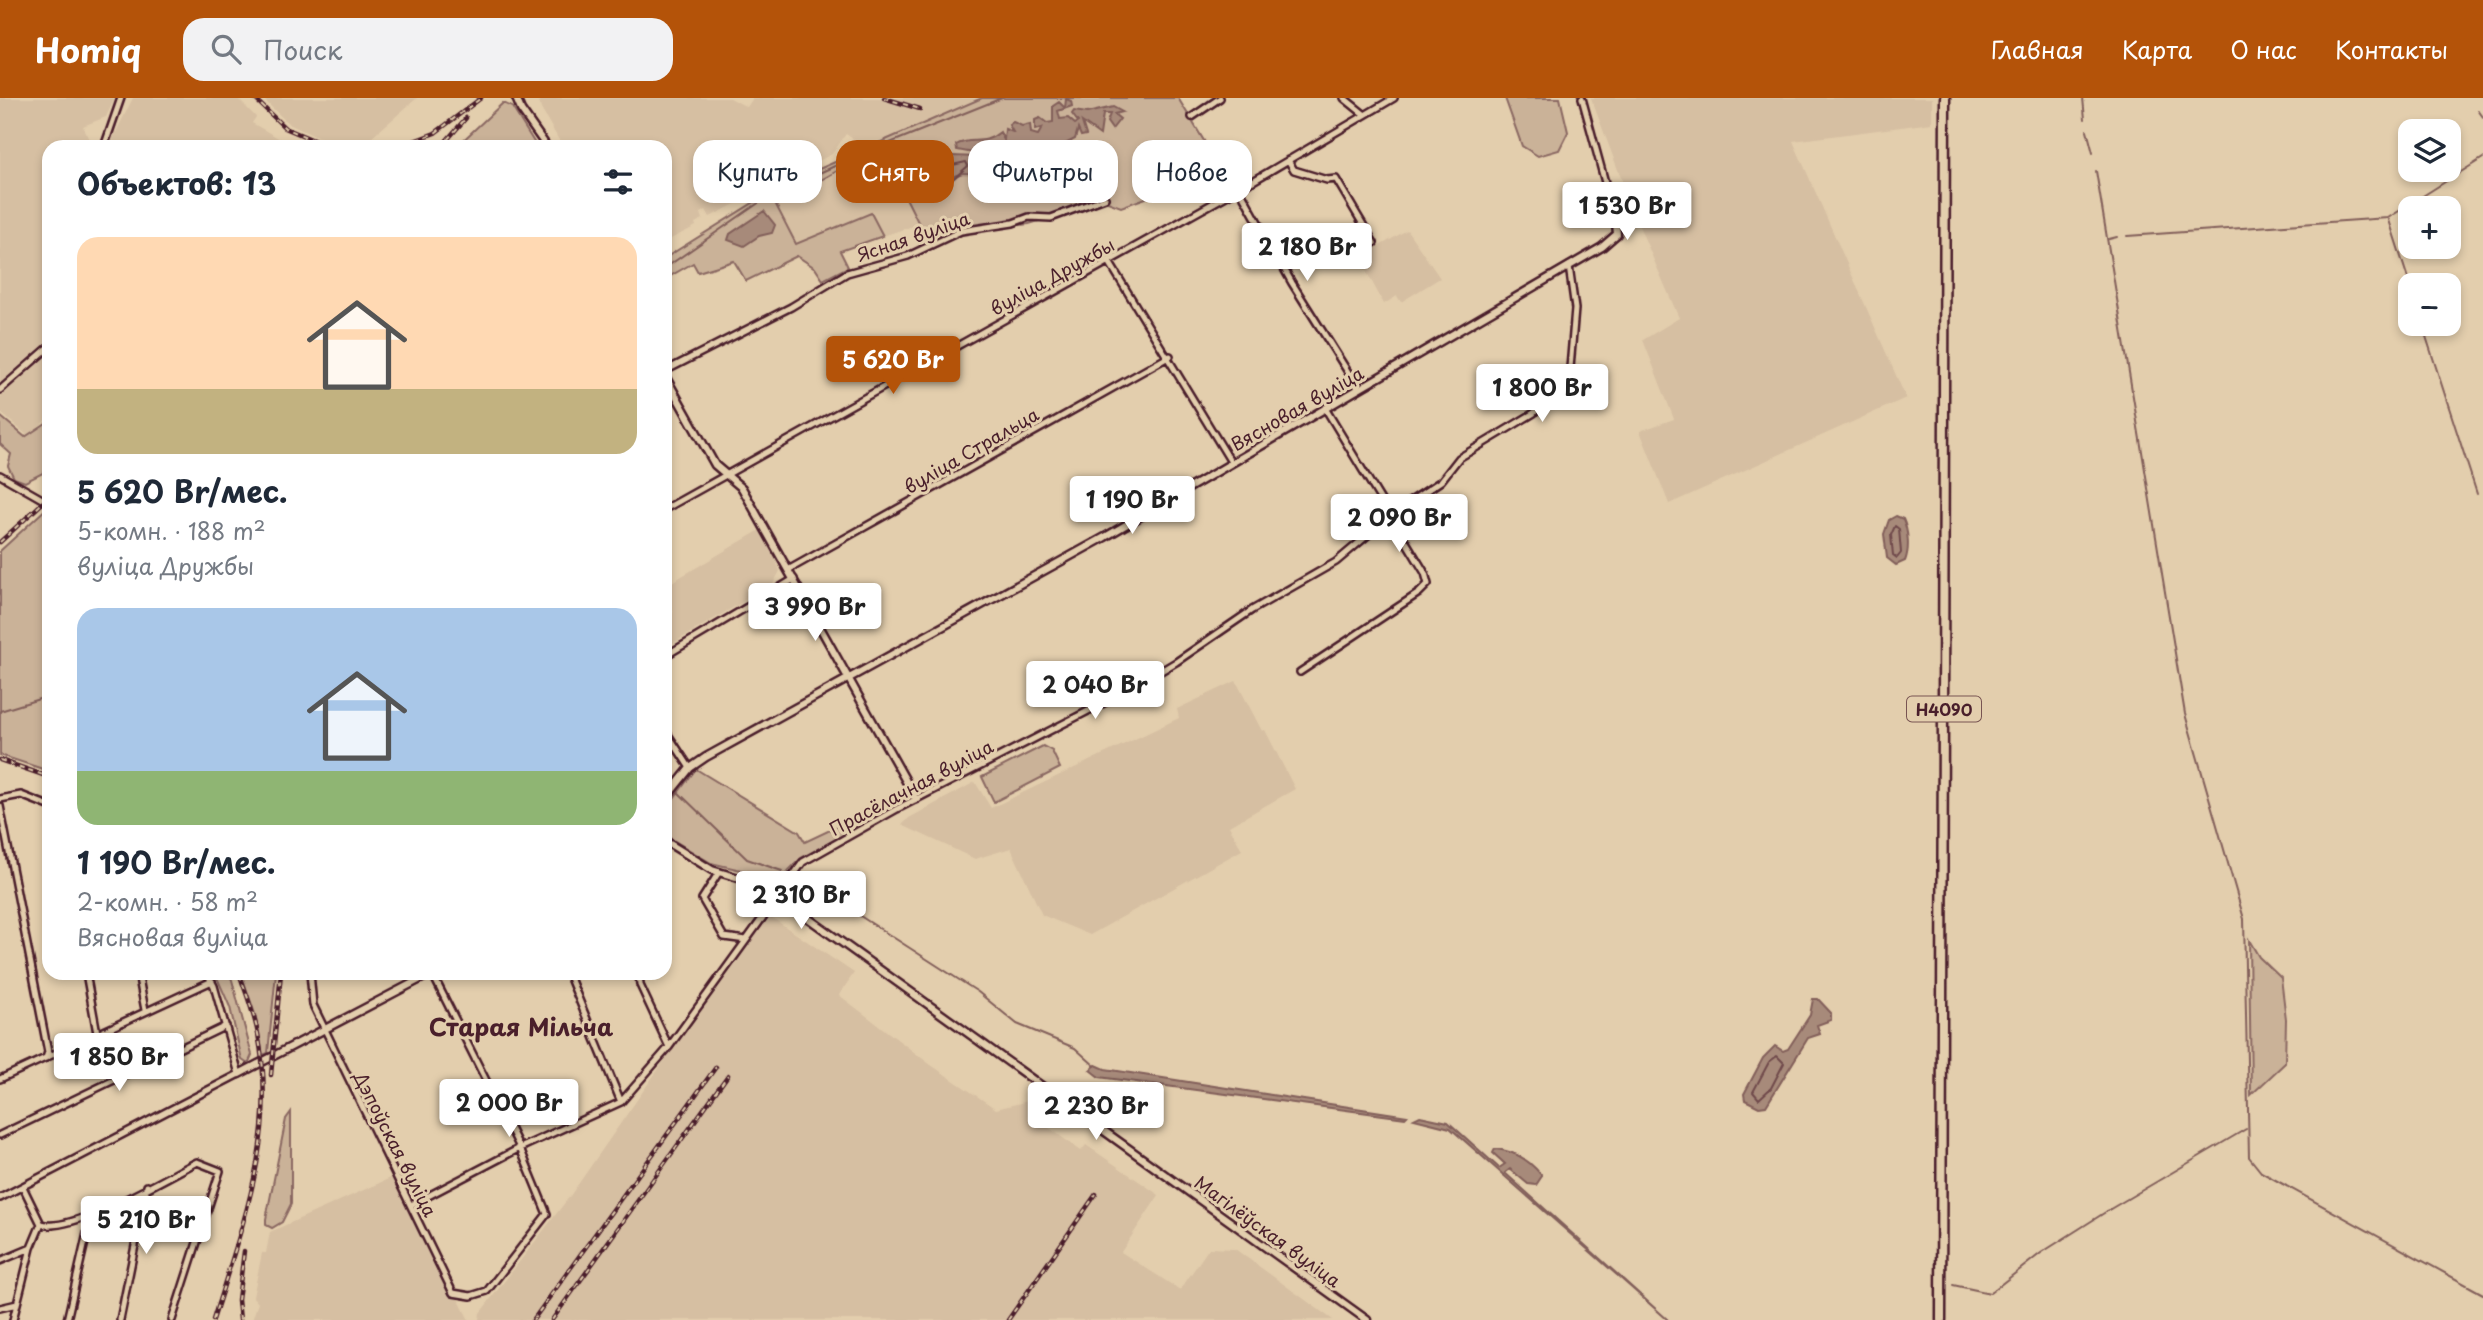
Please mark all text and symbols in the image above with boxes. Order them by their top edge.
search box [183,18,673,81]
text: Homiq [35,24,141,74]
icon: search [207,30,245,68]
text: Поиск [263,30,342,69]
text: Главная [1991,31,2084,67]
text: Карта [2122,31,2192,67]
text: О нас [2230,31,2297,67]
text: Контакты [2335,31,2448,67]
map controls [2398,119,2461,336]
button: layers [2398,119,2461,182]
chip: Купить [693,140,822,203]
chip: Снять [836,140,954,203]
chip: Фильтры [968,140,1118,203]
chip: Новое [1132,140,1252,203]
text: Объектов: 13 [77,160,276,205]
icon: filters [599,163,637,201]
pin: 1 530 Br [1555,183,1699,242]
text: 1 530 Br [1578,187,1676,222]
button: + [2398,196,2461,259]
street label: Ясная вуліца [853,204,973,268]
pin: 2 180 Br [1235,223,1379,283]
text: 2 180 Br [1258,228,1356,263]
street label: вуліца Дружбы [985,231,1119,321]
button: − [2398,273,2461,336]
icon: home [294,282,420,408]
pin: 5 620 Br [821,336,965,396]
text: 5 620 Br [842,341,944,376]
street label: Вясновая вуліца [1226,359,1368,457]
pin: 1 800 Br [1470,364,1614,424]
text: 1 800 Br [1492,369,1592,404]
street label: вуліца Стральца [898,400,1044,500]
text: 5 620 Br/мес. [77,468,288,513]
pin: 1 190 Br [1060,476,1204,536]
text: 1 190 Br [1086,481,1178,516]
pin: 2 090 Br [1327,494,1471,554]
text: 2 090 Br [1347,499,1451,534]
text: 5-комн. · 188 m² [77,513,266,548]
text: вуліца Дружбы [77,548,254,583]
pin: 3 990 Br [743,584,887,643]
text: 3 990 Br [764,588,866,623]
icon: home [294,653,420,779]
pin: 2 040 Br [1023,662,1167,721]
text: 2 040 Br [1042,666,1148,701]
road number: Н4090 [1907,696,1981,722]
street label: Прасёлачная вуліца [824,732,998,842]
text: 1 190 Br/мес. [77,839,276,884]
pin: 2 310 Br [729,872,873,931]
text: 2 310 Br [752,876,850,911]
text: 2-комн. · 58 m² [77,884,258,919]
text: Вясновая вуліца [77,919,268,954]
district label: Старая Мільча [429,1008,614,1044]
pin: 1 850 Br [47,1034,191,1093]
text: 1 850 Br [70,1038,168,1073]
street label: Дэпоўская вуліца [347,1066,444,1221]
pin: 2 000 Br [437,1080,581,1139]
pin: 2 230 Br [1024,1082,1168,1142]
text: 2 000 Br [455,1084,563,1119]
text: 2 230 Br [1044,1087,1148,1122]
street label: Магілёўская вуліца [1189,1169,1347,1293]
pin: 5 210 Br [74,1196,218,1256]
text: 5 210 Br [97,1201,195,1236]

